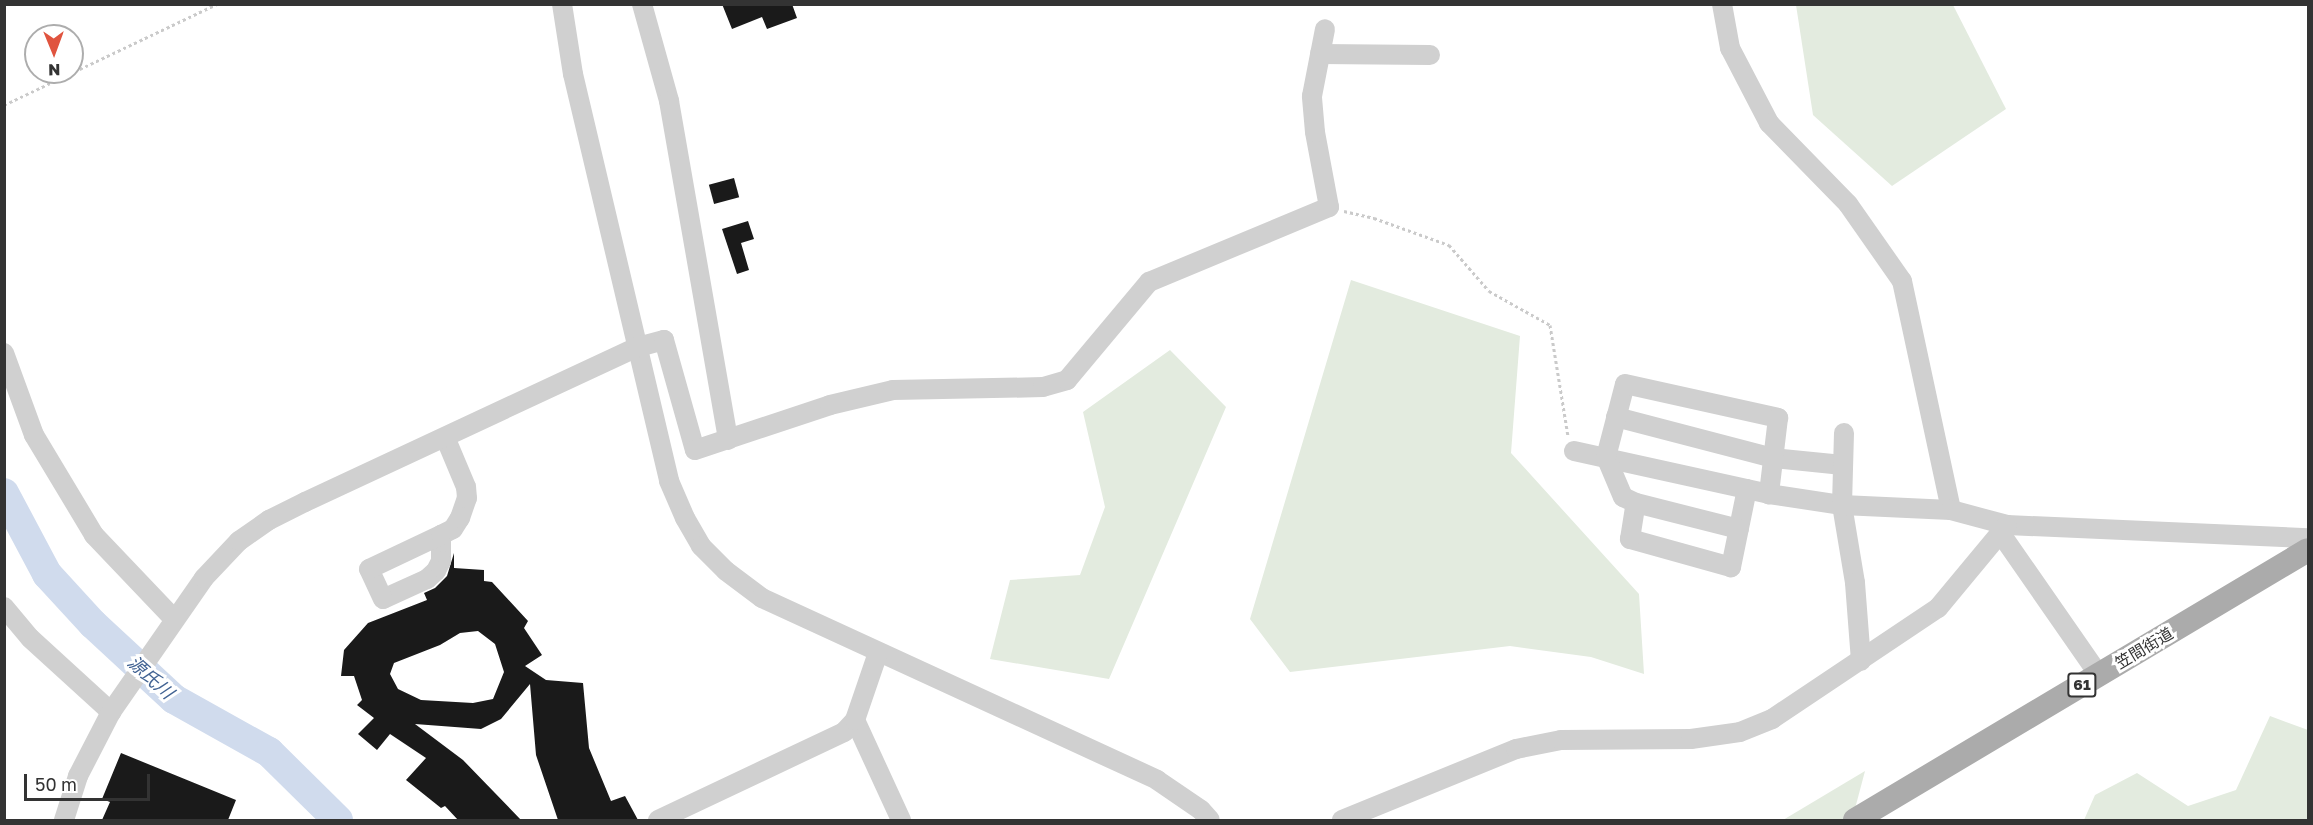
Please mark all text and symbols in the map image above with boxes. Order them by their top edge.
north arrow [24,24,84,84]
text: N [48,60,61,80]
street label: 笠間街道 [2112,623,2176,673]
water label: 源氏川 [124,651,178,703]
road number: 61 [2067,673,2097,697]
scale bar [27,762,153,800]
text: 50 m [35,773,77,795]

